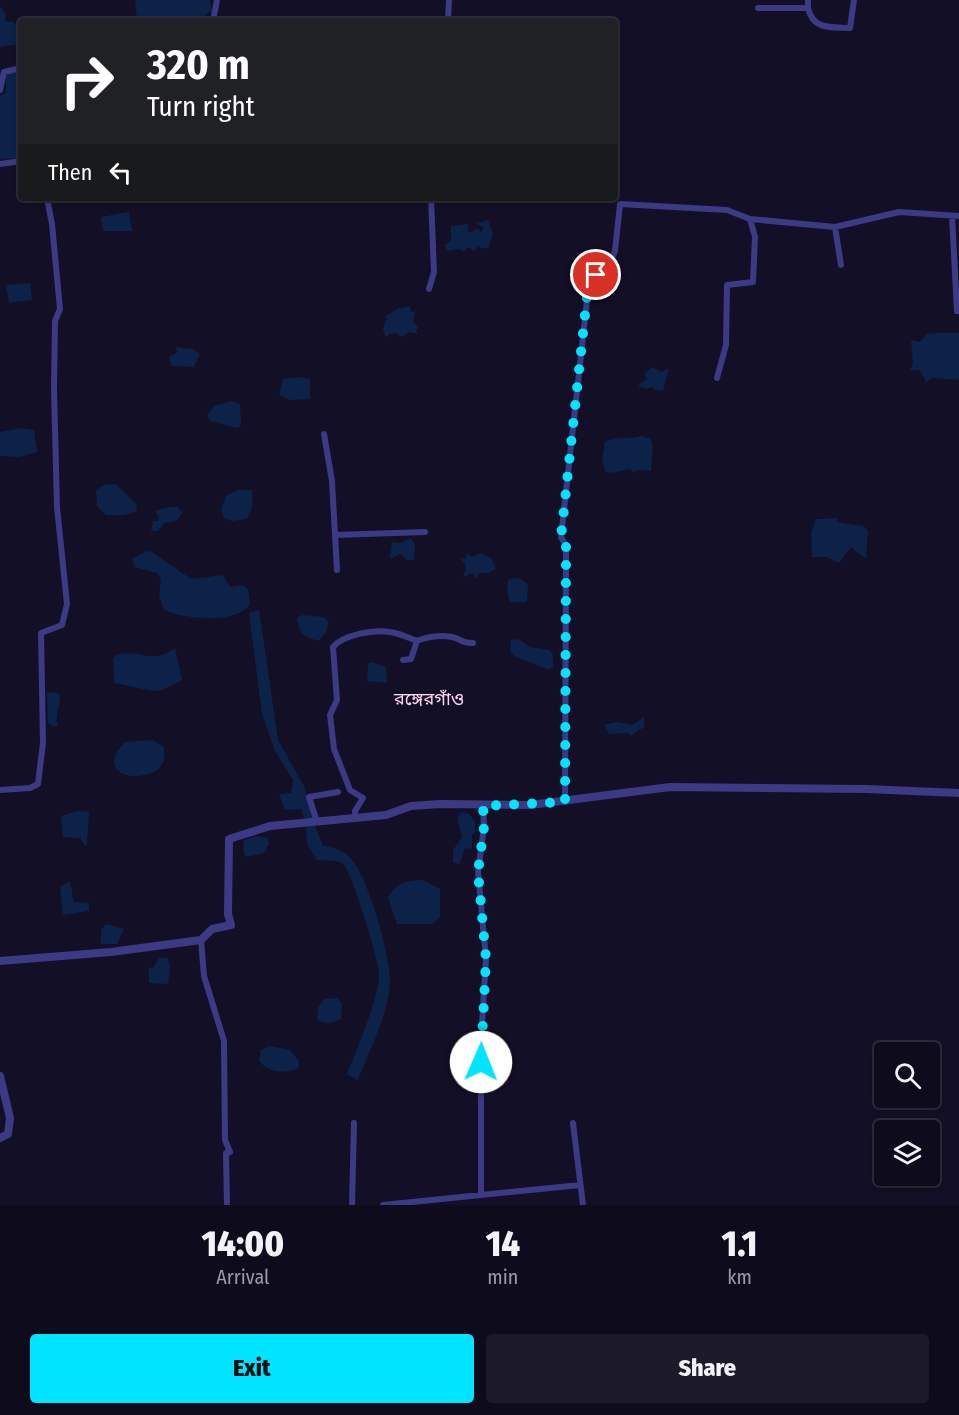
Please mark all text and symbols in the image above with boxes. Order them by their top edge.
text: 320 m [147,40,250,90]
icon: right [48,42,126,120]
text: Turn right [147,91,255,123]
icon: left [104,156,137,189]
text: Then [48,159,92,186]
pin [570,249,621,300]
icon: arrive [579,258,612,291]
district label: রঙ্গেরগাঁও [393,688,464,710]
position arrow [449,1030,513,1094]
map controls [874,1042,940,1186]
button: search [874,1042,940,1108]
button: layers [874,1120,940,1186]
text: 14:00 [201,1222,284,1266]
text: 14 [486,1222,520,1266]
text: 1.1 [722,1222,757,1266]
text: Arrival [216,1265,269,1289]
text: min [487,1265,518,1289]
text: km [727,1265,752,1289]
button: Exit [30,1334,474,1403]
button: Share [486,1334,929,1403]

